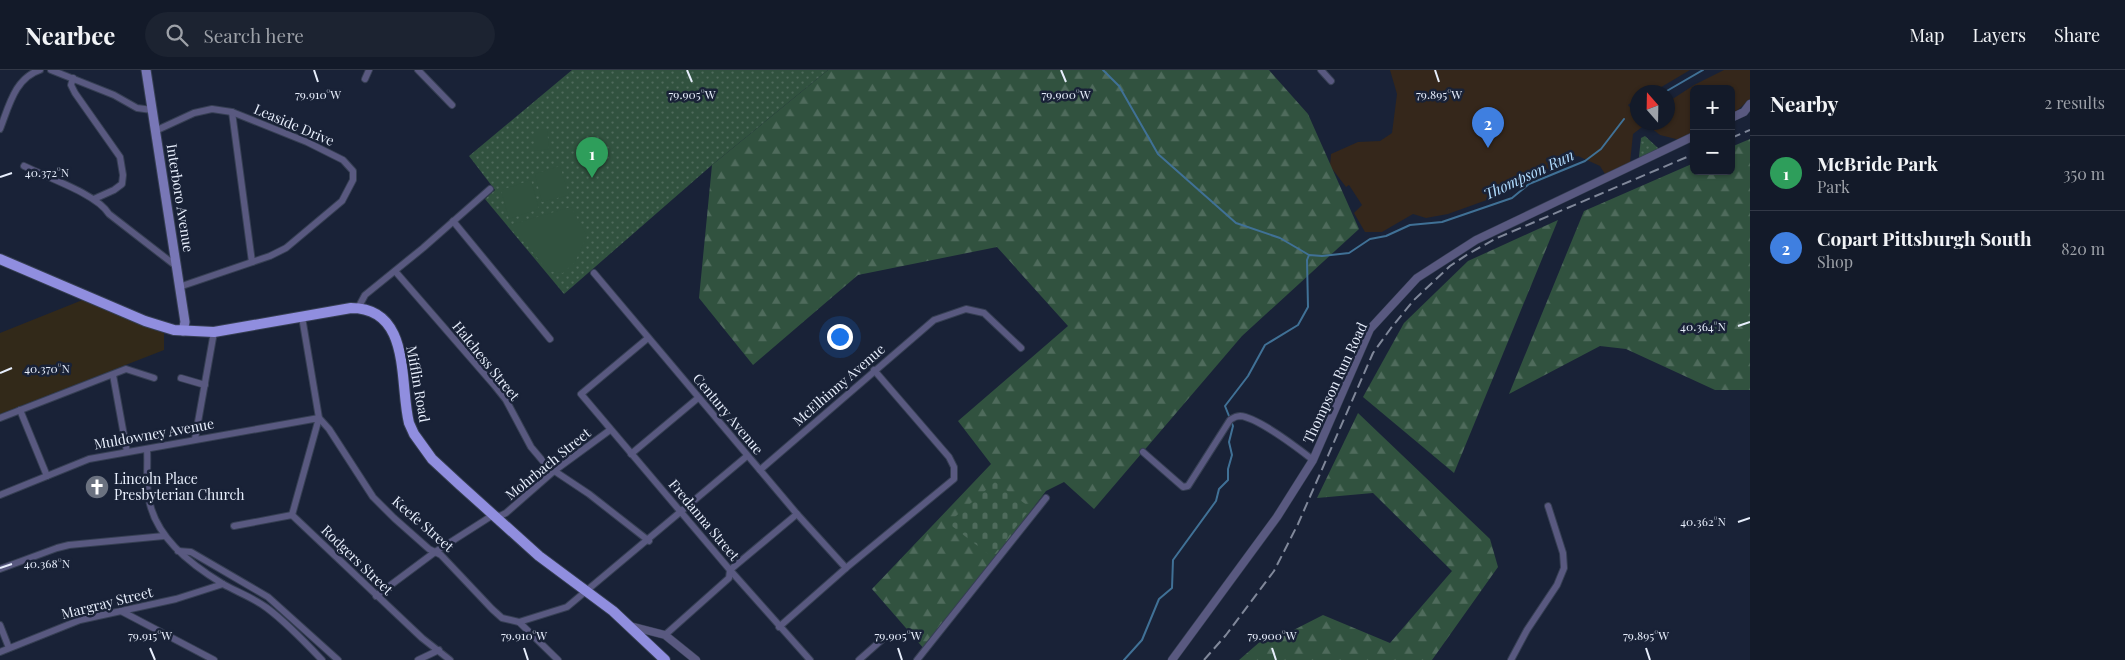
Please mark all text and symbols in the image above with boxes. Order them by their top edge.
search box [145,12,495,57]
text: Nearbee [25,19,115,51]
icon: search [163,21,191,49]
text: Search here [203,22,304,48]
text: Map [1909,23,1944,47]
text: Layers [1972,23,2026,47]
text: Share [2054,23,2100,47]
north arrow [1630,85,1675,130]
map controls [1690,85,1735,175]
button: + [1690,85,1735,130]
text: 79.910°W [295,86,341,102]
text: 79.905°W [668,86,716,102]
text: 79.900°W [1042,86,1091,102]
text: 79.895°W [1416,86,1462,102]
text: Nearby [1770,89,1839,117]
text: 2 results [2045,92,2105,113]
street label: Leaside Drive [251,99,337,150]
pin: 2 [1472,107,1504,148]
button: − [1690,130,1735,175]
pin: 1 [576,137,608,178]
street label: Interboro Avenue [163,142,198,253]
water label: Thompson Run [1480,144,1577,204]
text: McBride Park [1817,150,1938,176]
text: 1 [1783,163,1789,184]
text: 350 m [2063,163,2105,184]
text: 40.372°N [25,164,70,180]
text: Park [1817,176,1850,197]
text: Copart Pittsburgh South [1817,225,2032,251]
text: 2 [1782,238,1790,259]
text: 820 m [2061,238,2105,259]
text: Shop [1817,251,1853,272]
street label: Halchess Street [448,317,525,405]
text: 40.364°N [1680,318,1726,334]
street label: Thompson Run Road [1298,319,1371,447]
your location [827,324,853,350]
street label: McElhinny Avenue [789,339,889,430]
street label: Mifflin Road [402,344,435,424]
text: 40.370°N [24,360,70,376]
street label: Century Avenue [689,369,768,458]
street label: Muldowney Avenue [92,414,216,453]
street label: Mohrbach Street [501,423,595,504]
place label: Lincoln Place Presbyterian Church [114,469,245,504]
church icon: Lincoln Place Presbyterian Church [84,474,110,500]
street label: Fredanna Street [665,475,745,565]
street label: Keefe Street [388,492,459,556]
text: 40.362°N [1680,513,1726,529]
street label: Rodgers Street [317,521,398,599]
text: 40.368°N [24,555,71,571]
street label: Margray Street [59,582,156,623]
text: 79.915°W [128,627,172,643]
text: 79.910°W [501,627,547,643]
text: 79.905°W [874,627,922,643]
text: 79.900°W [1248,627,1297,643]
text: 79.895°W [1623,627,1669,643]

